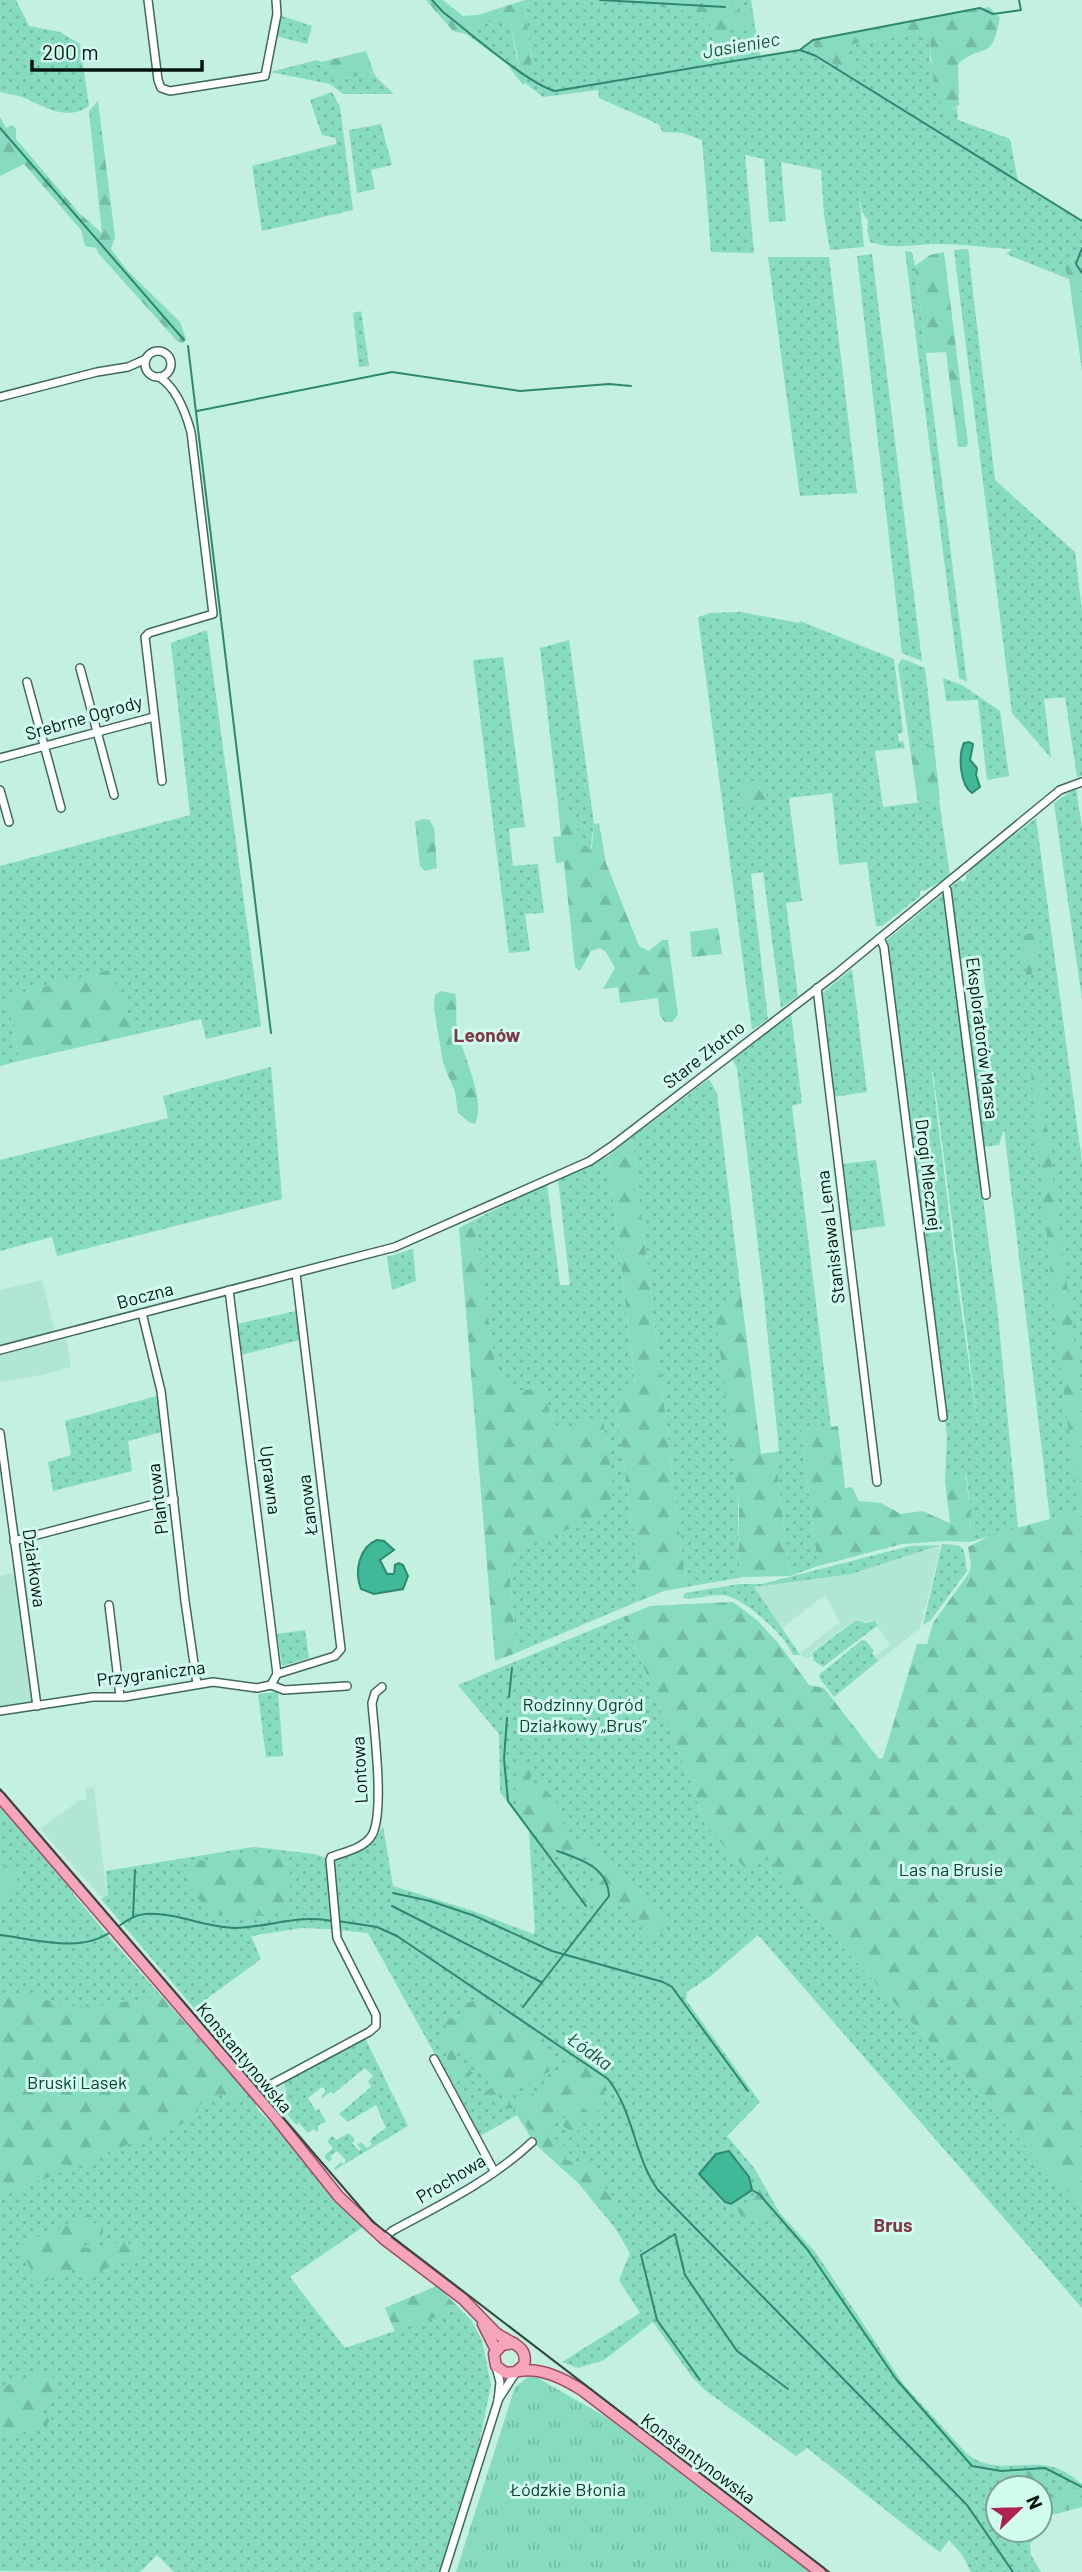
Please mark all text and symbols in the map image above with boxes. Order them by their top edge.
water label: Jasieniec [700,26,782,63]
scale bar [32,28,201,72]
text: 200 m [42,39,99,64]
street label: Srebrne Ogrody [23,690,145,744]
street label: Eksploratorów Marsa [962,956,1004,1120]
street label: Stare Złotno [658,1015,749,1093]
district label: Leonów [454,1023,521,1046]
street label: Drogi Mlecznej [911,1118,947,1232]
street label: Stanisława Lema [811,1169,849,1305]
street label: Boczna [114,1277,175,1313]
street label: Uprawna [256,1444,286,1516]
street label: Plantowa [142,1462,172,1536]
street label: Łanowa [292,1474,322,1538]
street label: Działkowa [19,1527,51,1609]
street label: Przygraniczna [95,1655,206,1691]
park label: Rodzinny Ogród Działkowy „Brus” [519,1693,647,1736]
street label: Lontowa [346,1736,372,1804]
park label: Las na Brusie [899,1858,1003,1880]
street label: Konstantynowska [192,1998,297,2117]
water label: Łódka [562,2026,617,2075]
park label: Bruski Lasek [27,2071,127,2093]
street label: Prochowa [412,2149,489,2207]
district label: Brus [874,2213,912,2236]
street label: Konstantynowska [637,2408,760,2508]
north arrow [984,2474,1054,2544]
park label: Łódzkie Błonia [509,2478,626,2500]
text: N [1022,2492,1048,2512]

